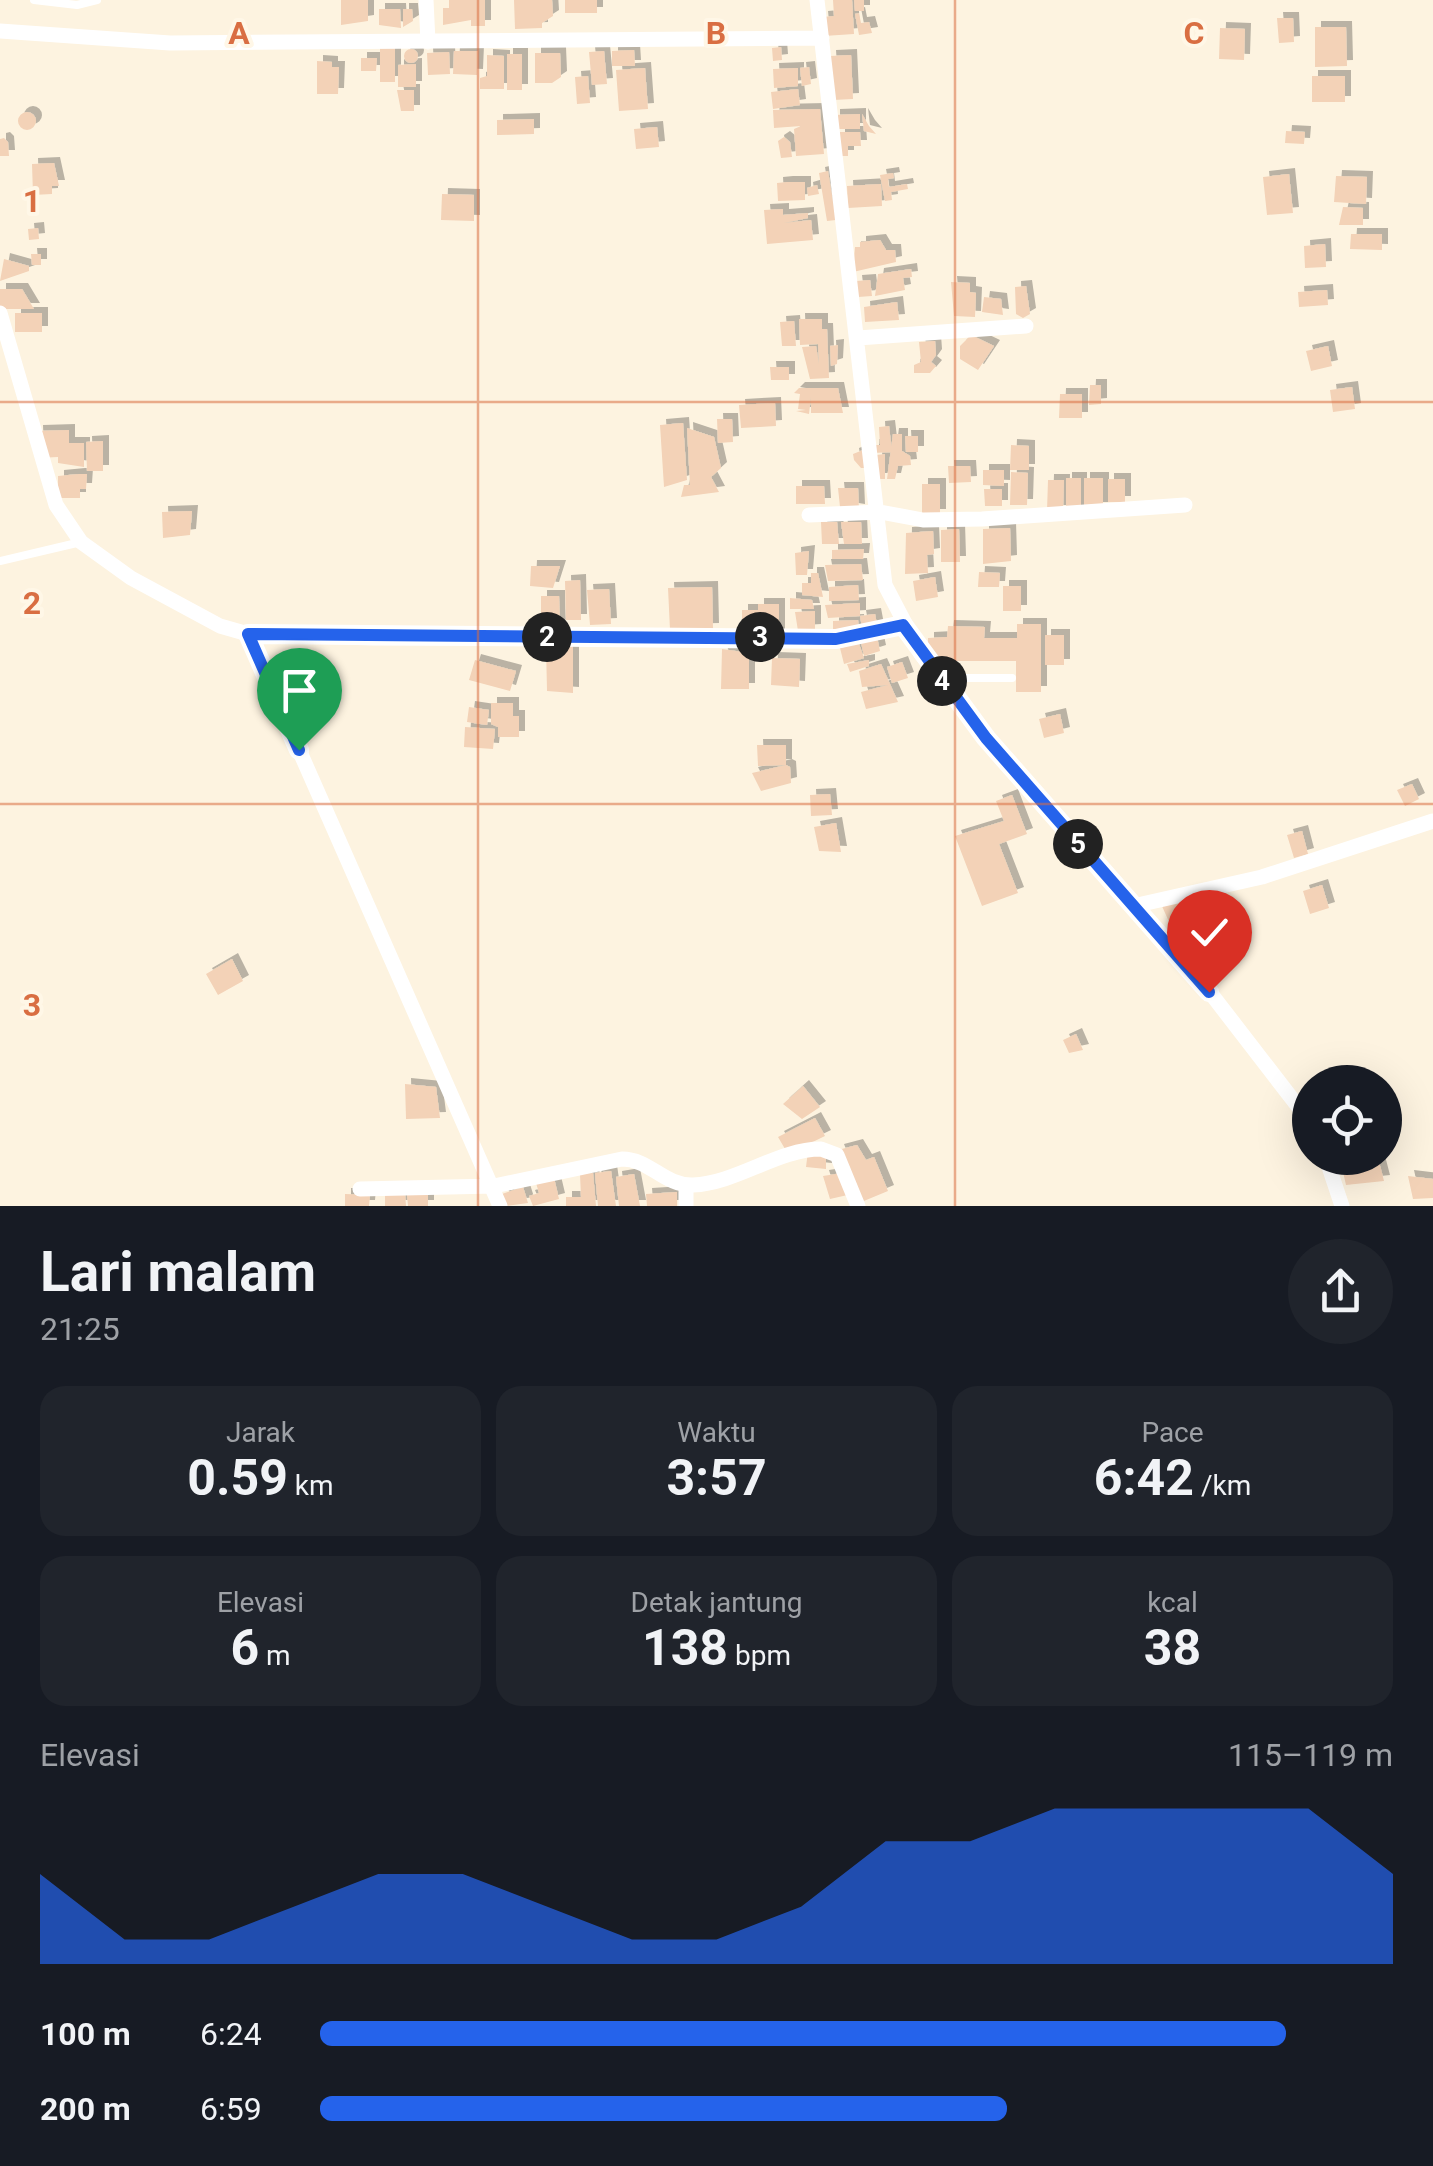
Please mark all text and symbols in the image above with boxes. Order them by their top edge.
text: A [228,14,250,52]
text: B [706,14,726,52]
text: C [1184,14,1204,52]
text: 1 [23,182,41,220]
text: 2 [23,584,41,622]
pin: 2 [522,612,572,662]
pin: 3 [735,612,785,662]
text: 2 [539,620,555,653]
text: 3 [752,620,768,653]
pin [257,648,342,751]
pin: 4 [917,656,967,706]
icon: arrive [272,663,327,718]
text: 4 [934,664,950,697]
pin: 5 [1053,819,1103,869]
text: 5 [1070,827,1086,860]
pin [1167,890,1252,993]
icon: check [1182,905,1237,960]
text: 3 [23,986,41,1024]
map controls [1292,1065,1402,1175]
button: locate [1292,1065,1402,1175]
button: share [1288,1239,1393,1344]
text: Lari malam [40,1240,316,1304]
text: 21:25 [40,1310,120,1348]
text: Jarak [226,1416,295,1449]
text: Waktu [677,1416,756,1449]
text: Pace [1141,1416,1204,1449]
text: 0.59 [187,1449,288,1507]
text: 3:57 [666,1449,767,1507]
text: 6:42 [1094,1449,1194,1507]
text: km [288,1469,334,1502]
text: /km [1194,1469,1251,1502]
text: Elevasi [217,1586,304,1619]
text: Detak jantung [631,1586,802,1619]
text: kcal [1147,1586,1198,1619]
text: 6 [230,1619,259,1677]
text: 138 [642,1619,728,1677]
text: 38 [1144,1619,1201,1677]
text: m [259,1639,291,1672]
text: bpm [728,1639,791,1672]
text: Elevasi [40,1736,140,1774]
text: 115–119 m [1228,1736,1393,1774]
text: 100 m [40,2015,131,2053]
text: 6:24 [200,2015,262,2053]
text: 200 m [40,2090,131,2128]
text: 6:59 [200,2090,262,2128]

